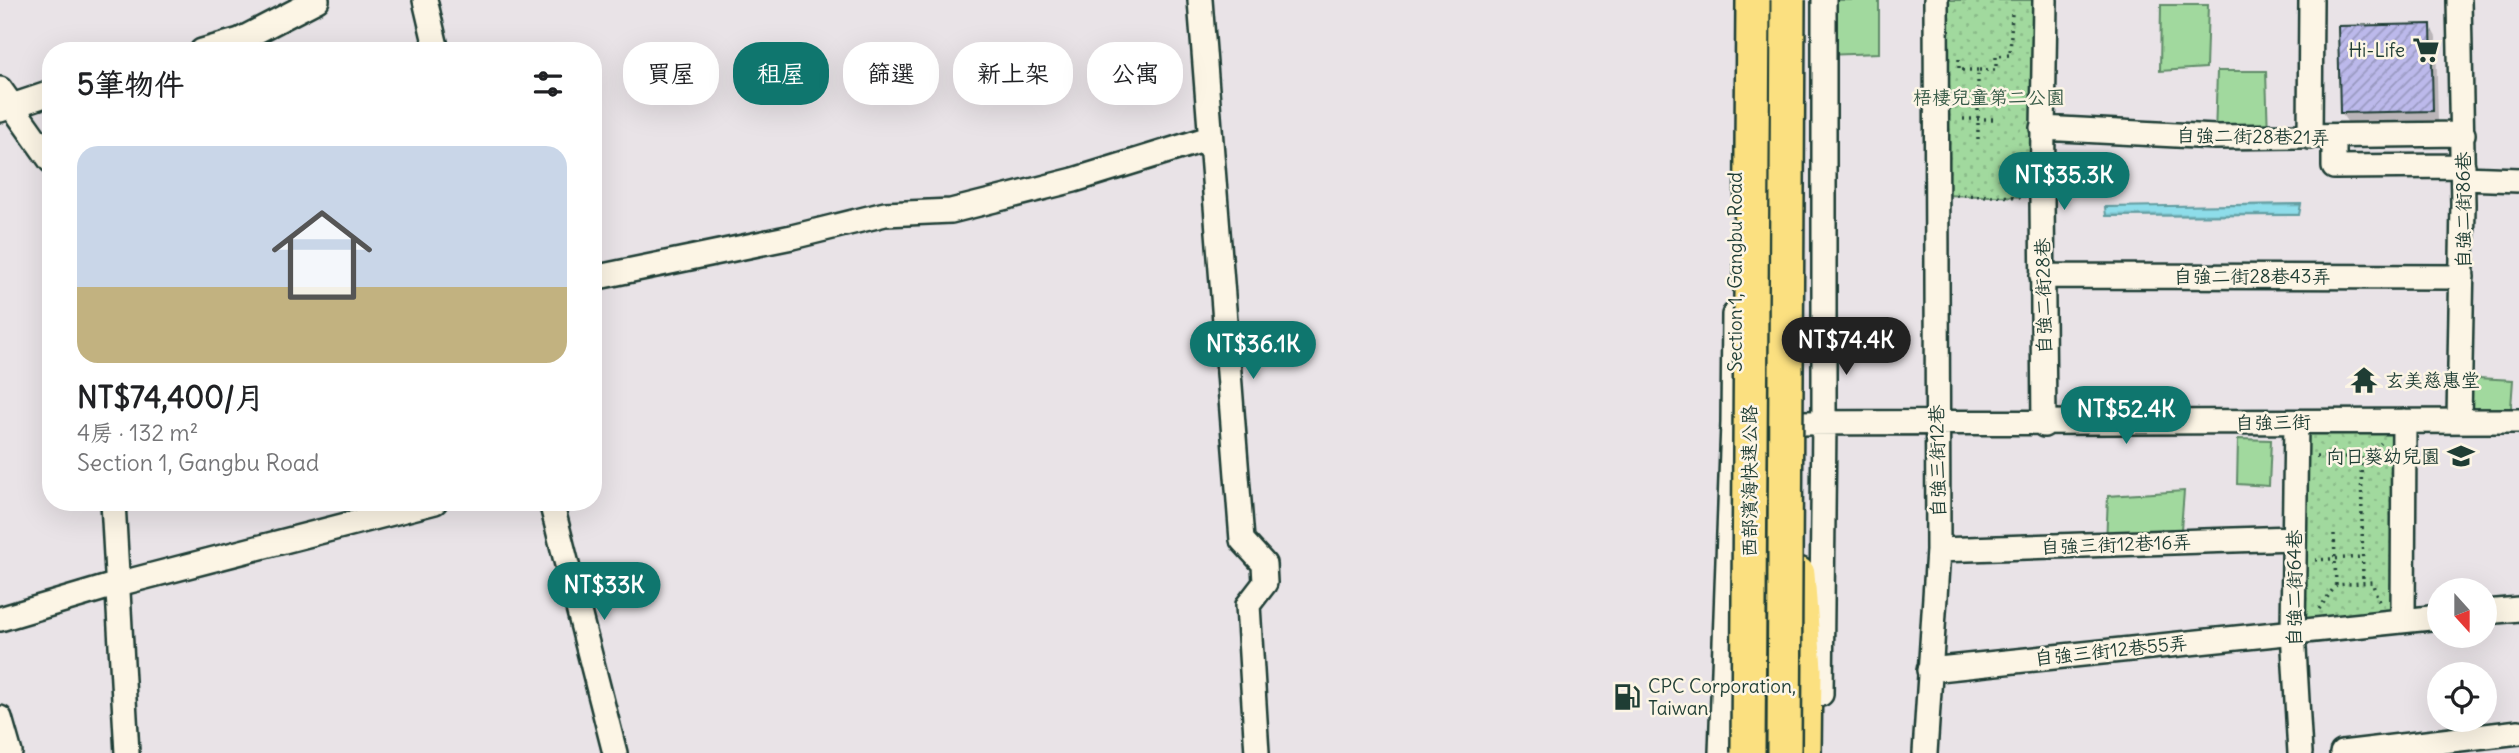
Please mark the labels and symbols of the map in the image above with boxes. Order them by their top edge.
supermarket icon: Hi-Life [2411,35,2441,65]
place label: Hi-Life [2348,38,2405,62]
park label: 梧棲兒童第二公園 [1913,85,2065,109]
street label: 自強二街28巷21弄 [2176,123,2330,149]
pin: NT$35.3K [1992,152,2136,212]
street label: 自強二街86巷 [2451,152,2475,268]
street label: Section 1, Gangbu Road [1723,172,1747,372]
street label: 自強二街28巷 [2030,238,2056,354]
street label: 自強二街28巷43弄 [2173,264,2331,288]
pin: NT$74.4K [1774,318,1918,377]
pin: NT$36.1K [1181,322,1325,381]
temple icon: 玄美慈惠堂 [2349,365,2379,395]
place label: 玄美慈惠堂 [2385,368,2480,392]
pin: NT$52.4K [2054,386,2198,446]
street label: 自強三街12巷 [1924,404,1950,518]
street label: 西部濱海快速公路 [1737,405,1761,557]
street label: 自強三街 [2235,409,2311,435]
school or university icon: 向日葵幼兒園 [2446,441,2476,471]
place label: 向日葵幼兒園 [2326,444,2440,468]
street label: 自強三街12巷16弄 [2040,529,2192,559]
street label: 自強二街64巷 [2282,530,2306,646]
pin: NT$33K [547,562,661,622]
north arrow [2427,578,2497,648]
street label: 自強三街12巷55弄 [2033,630,2189,670]
place label: CPC Corporation, Taiwan [1648,674,1796,720]
fuel station icon: CPC Corporation, Taiwan [1612,682,1642,712]

